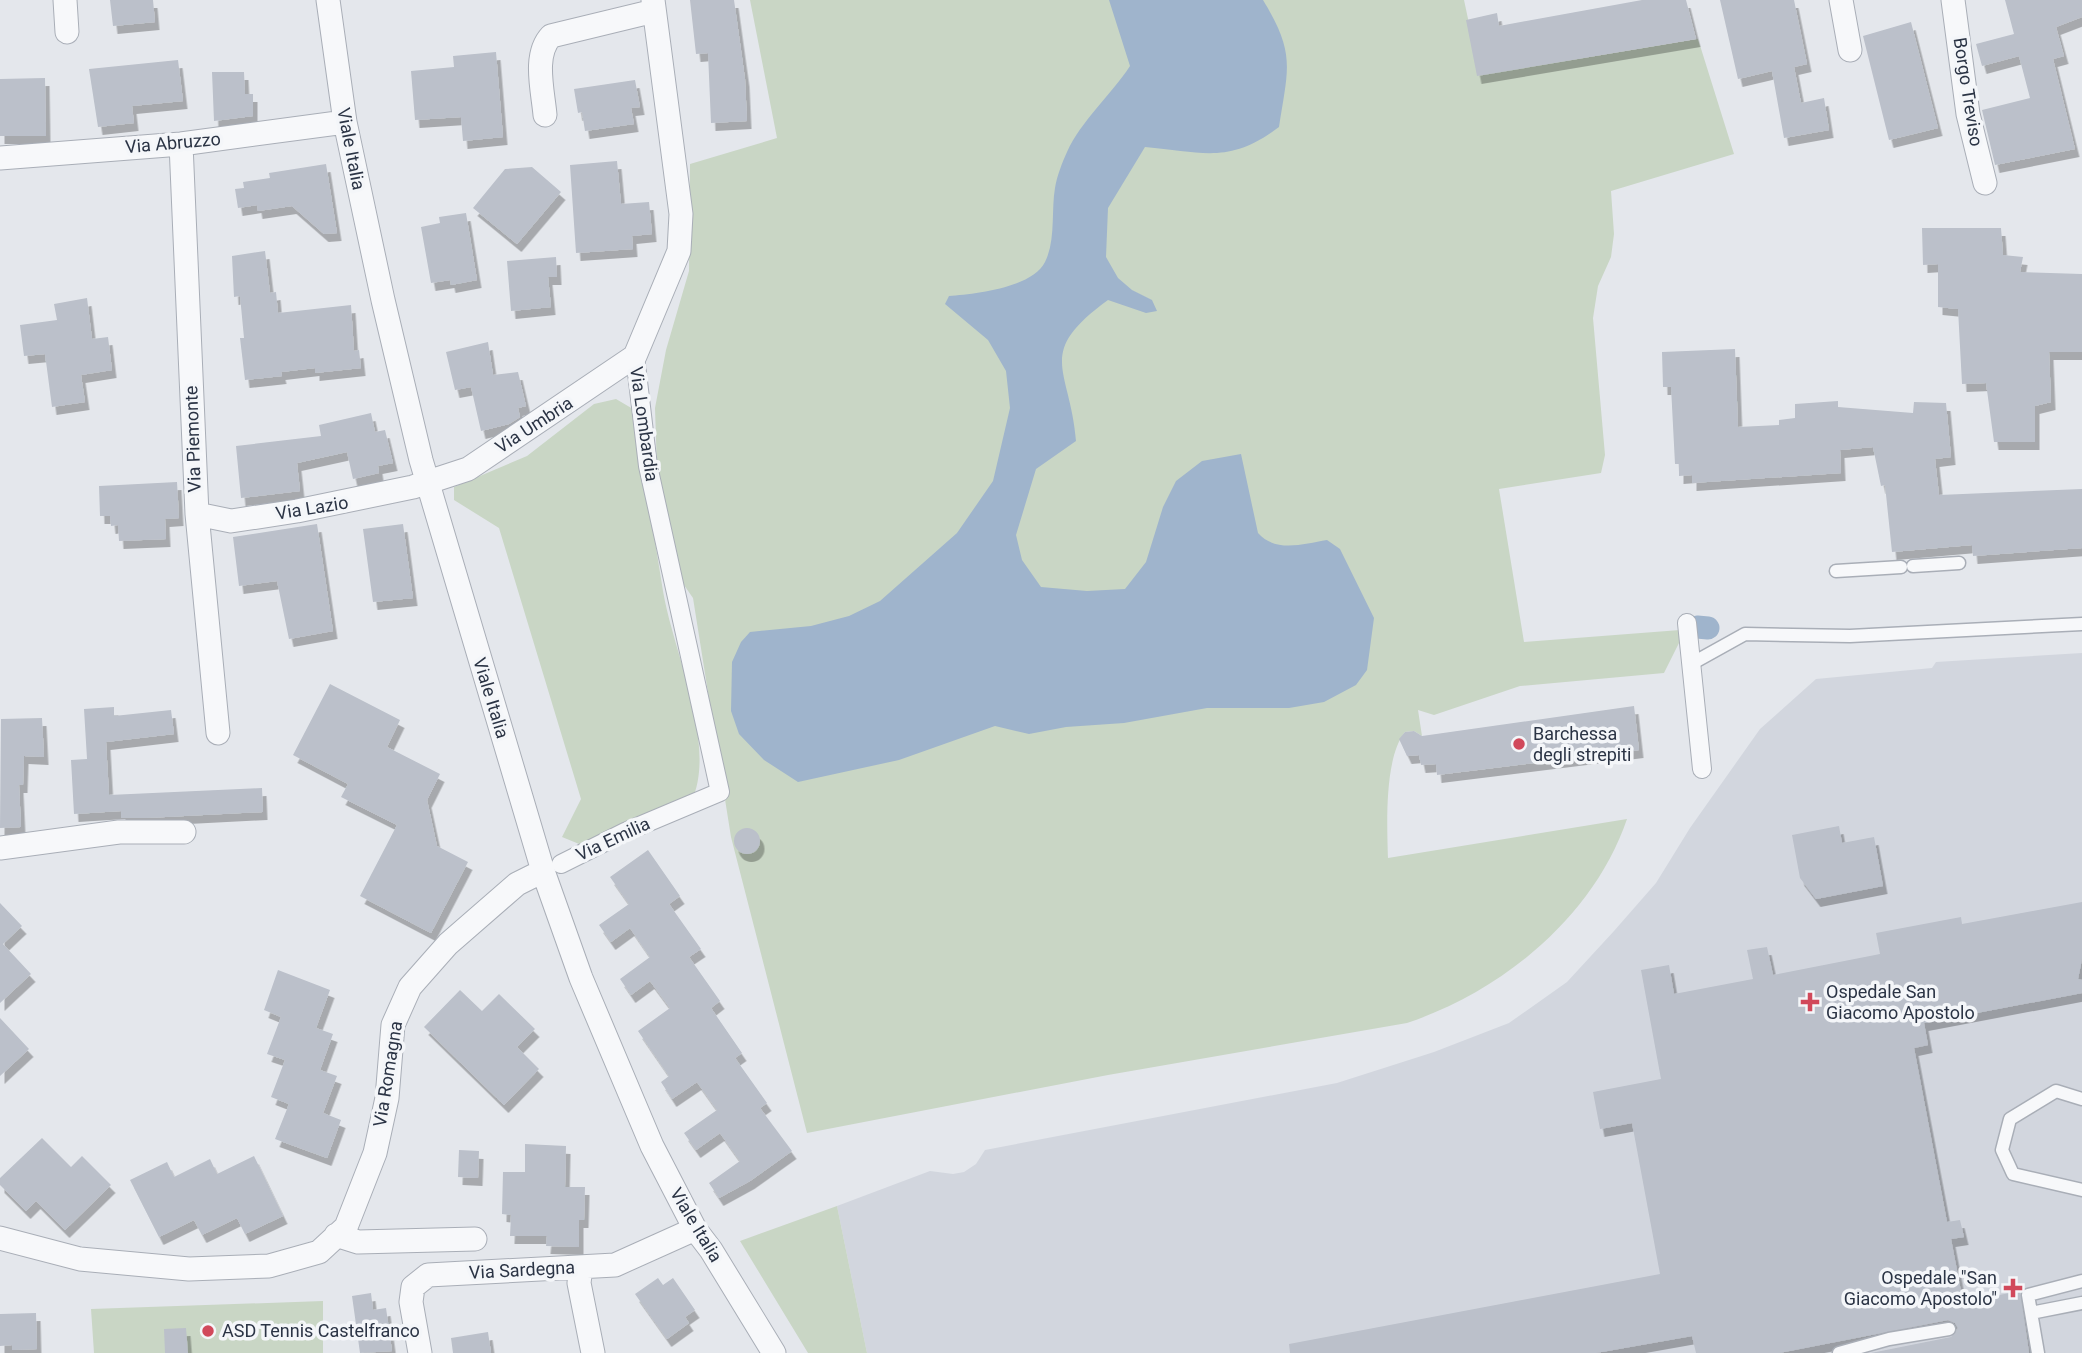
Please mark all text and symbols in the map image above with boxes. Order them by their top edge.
street label: Borgo Treviso [1950,36,1987,148]
street label: Viale Italia [333,106,370,192]
street label: Via Abruzzo [124,128,222,157]
street label: Via Lombardia [626,365,663,483]
street label: Via Piemonte [180,385,205,493]
street label: Via Umbria [491,392,576,457]
street label: Via Lazio [274,491,350,524]
street label: Viale Italia [469,655,514,741]
place label: Barchessa degli strepiti [1533,723,1631,765]
marker: Barchessa degli strepiti [1511,736,1527,752]
street label: Via Emilia [573,812,653,865]
place label: Ospedale San Giacomo Apostolo [1826,981,1975,1023]
marker: Ospedale San Giacomo Apostolo [1800,992,1820,1012]
street label: Via Romagna [369,1019,406,1128]
street label: Viale Italia [666,1184,727,1266]
street label: Via Sardegna [468,1256,575,1283]
place label: Ospedale "San Giacomo Apostolo" [1844,1267,1997,1309]
marker: Ospedale "San Giacomo Apostolo" [2003,1278,2023,1298]
place label: ASD Tennis Castelfranco [222,1320,420,1341]
marker: ASD Tennis Castelfranco [200,1323,216,1339]

